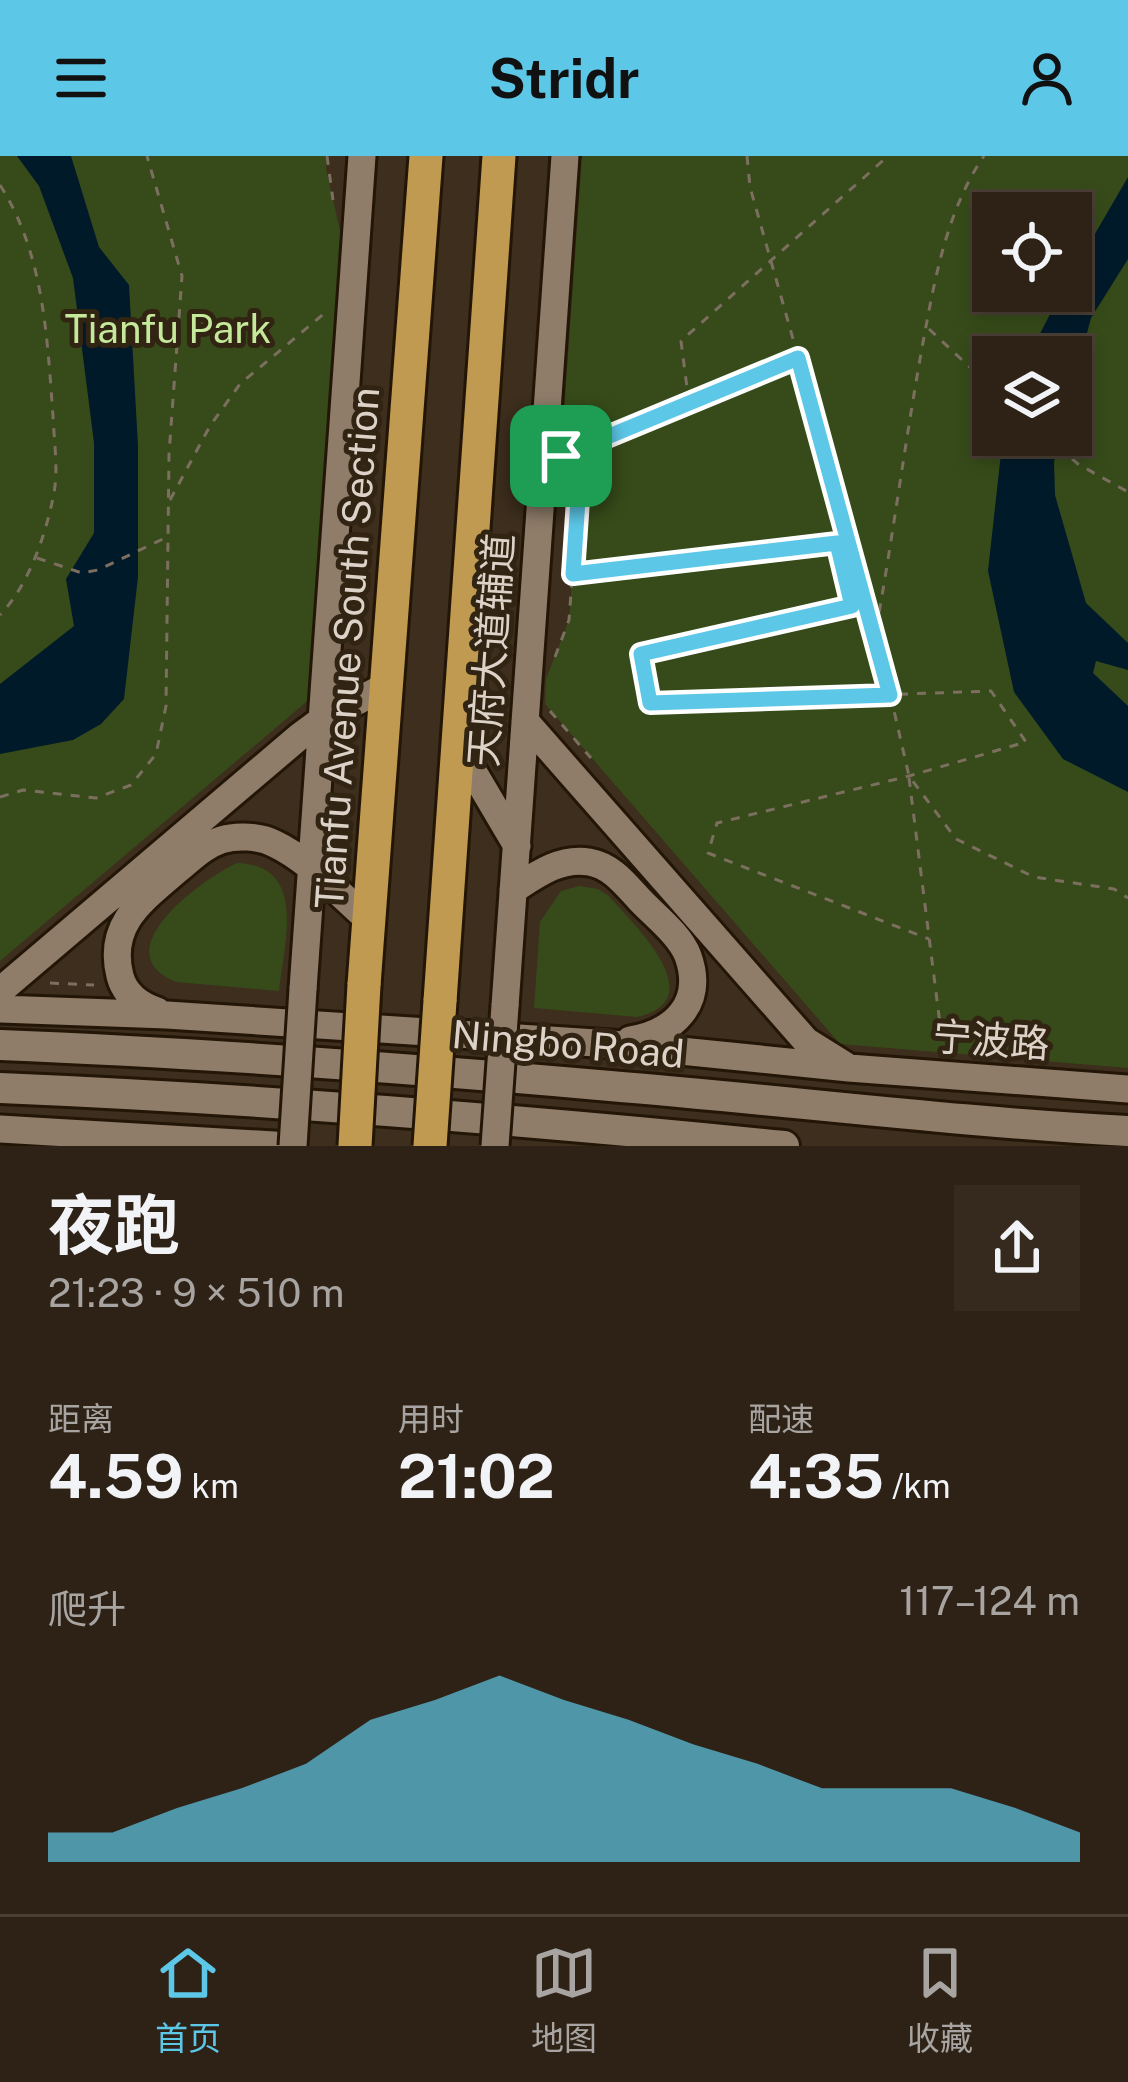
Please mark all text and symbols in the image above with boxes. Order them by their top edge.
icon: menu [48,45,114,111]
icon: person [1014,45,1080,111]
text: Stridr [488,47,640,110]
map controls [972,192,1092,456]
button: locate [972,192,1092,312]
park label: Tianfu Park [65,306,271,352]
button: layers [972,336,1092,456]
street label: Tianfu Avenue South Section [306,386,388,910]
pin [510,405,612,507]
icon: arrive [528,423,594,489]
street label: 天府大道辅道 [460,532,522,768]
street label: Ningbo Road [450,1011,686,1077]
street label: 宁波路 [931,1013,1051,1067]
button: share [954,1185,1080,1311]
text: 夜跑 [48,1186,180,1264]
text: 21:23 · 9 × 510 m [48,1270,344,1316]
text: 距离 [48,1400,114,1438]
text: 用时 [398,1400,464,1438]
text: 配速 [748,1400,814,1438]
text: 4.59 [48,1441,184,1512]
text: 21:02 [398,1441,555,1512]
text: 4:35 [748,1441,884,1512]
text: km [184,1467,239,1505]
text: /km [884,1467,951,1505]
text: 117–124 m [899,1578,1080,1624]
text: 爬升 [48,1586,126,1632]
tab: 首页 [155,1940,221,2060]
tab: 地图 [531,1940,597,2060]
tab: 收藏 [907,1940,973,2060]

